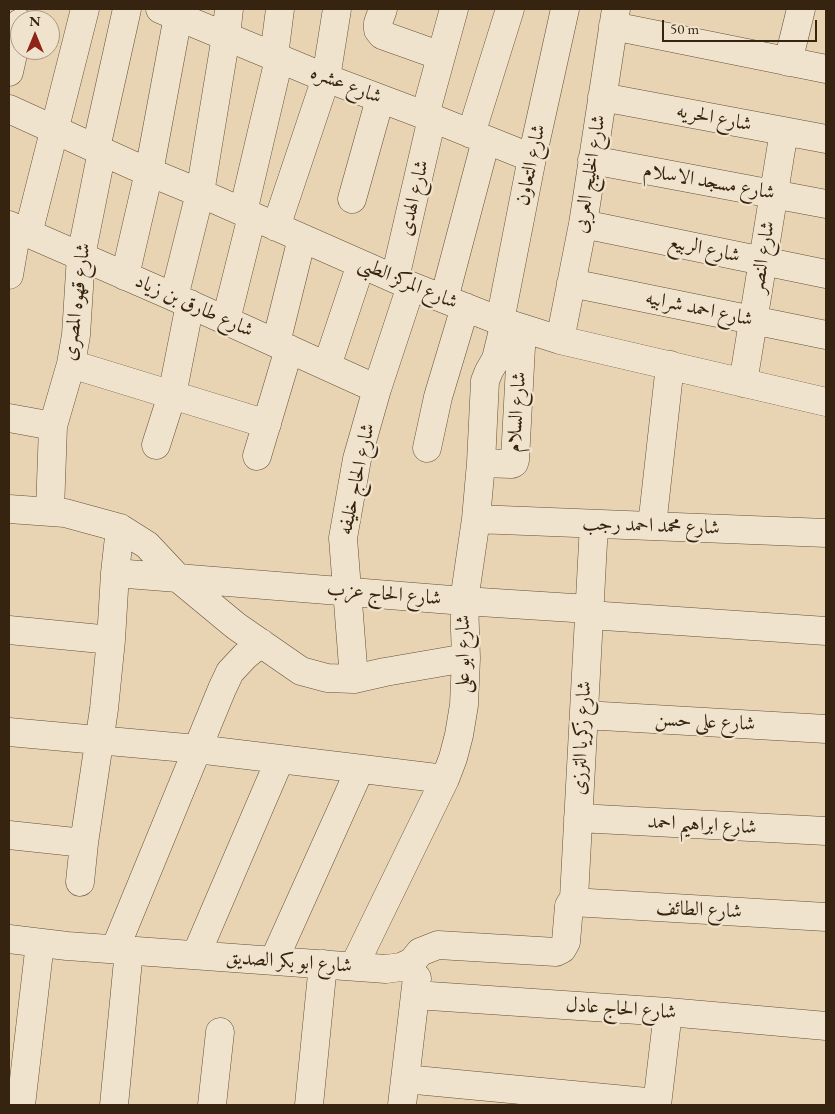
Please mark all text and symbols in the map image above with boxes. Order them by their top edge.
north arrow [10,10,60,60]
scale bar [665,10,820,42]
text: N [29,12,41,30]
text: 50 m [670,19,699,38]
street label: شارع عشره [307,60,385,110]
street label: شارع الحريه [674,99,754,137]
street label: شارع الخليج العربى [569,113,611,235]
street label: شارع التعاون [511,122,551,208]
street label: شارع الهدى [394,158,434,238]
street label: شارع مسجد الاسلام [641,159,777,205]
street label: شارع النصر [745,219,781,295]
street label: شارع الربيع [666,230,742,268]
street label: شارع قهوه المصرى [58,242,96,362]
street label: شارع المركز الطبى [355,251,461,315]
street label: شارع طارق بن زياد [131,269,257,343]
street label: شارع احمد شرابيه [643,286,755,332]
street label: شارع السلام [502,371,532,453]
street label: شارع الحاج خليفه [333,421,381,537]
street label: شارع محمد احمد رجب [582,512,720,540]
street label: شارع الحاج عزب [326,577,442,611]
street label: شارع ابو على [452,615,476,693]
street label: شارع زكريا الترزى [567,680,597,796]
street label: شارع على حسن [654,707,756,737]
street label: شارع ابراهيم احمد [647,810,757,840]
street label: شارع الطائف [655,896,743,924]
street label: شارع ابو بكر الصديق [225,946,353,978]
street label: شارع الحاج عادل [565,993,677,1025]

